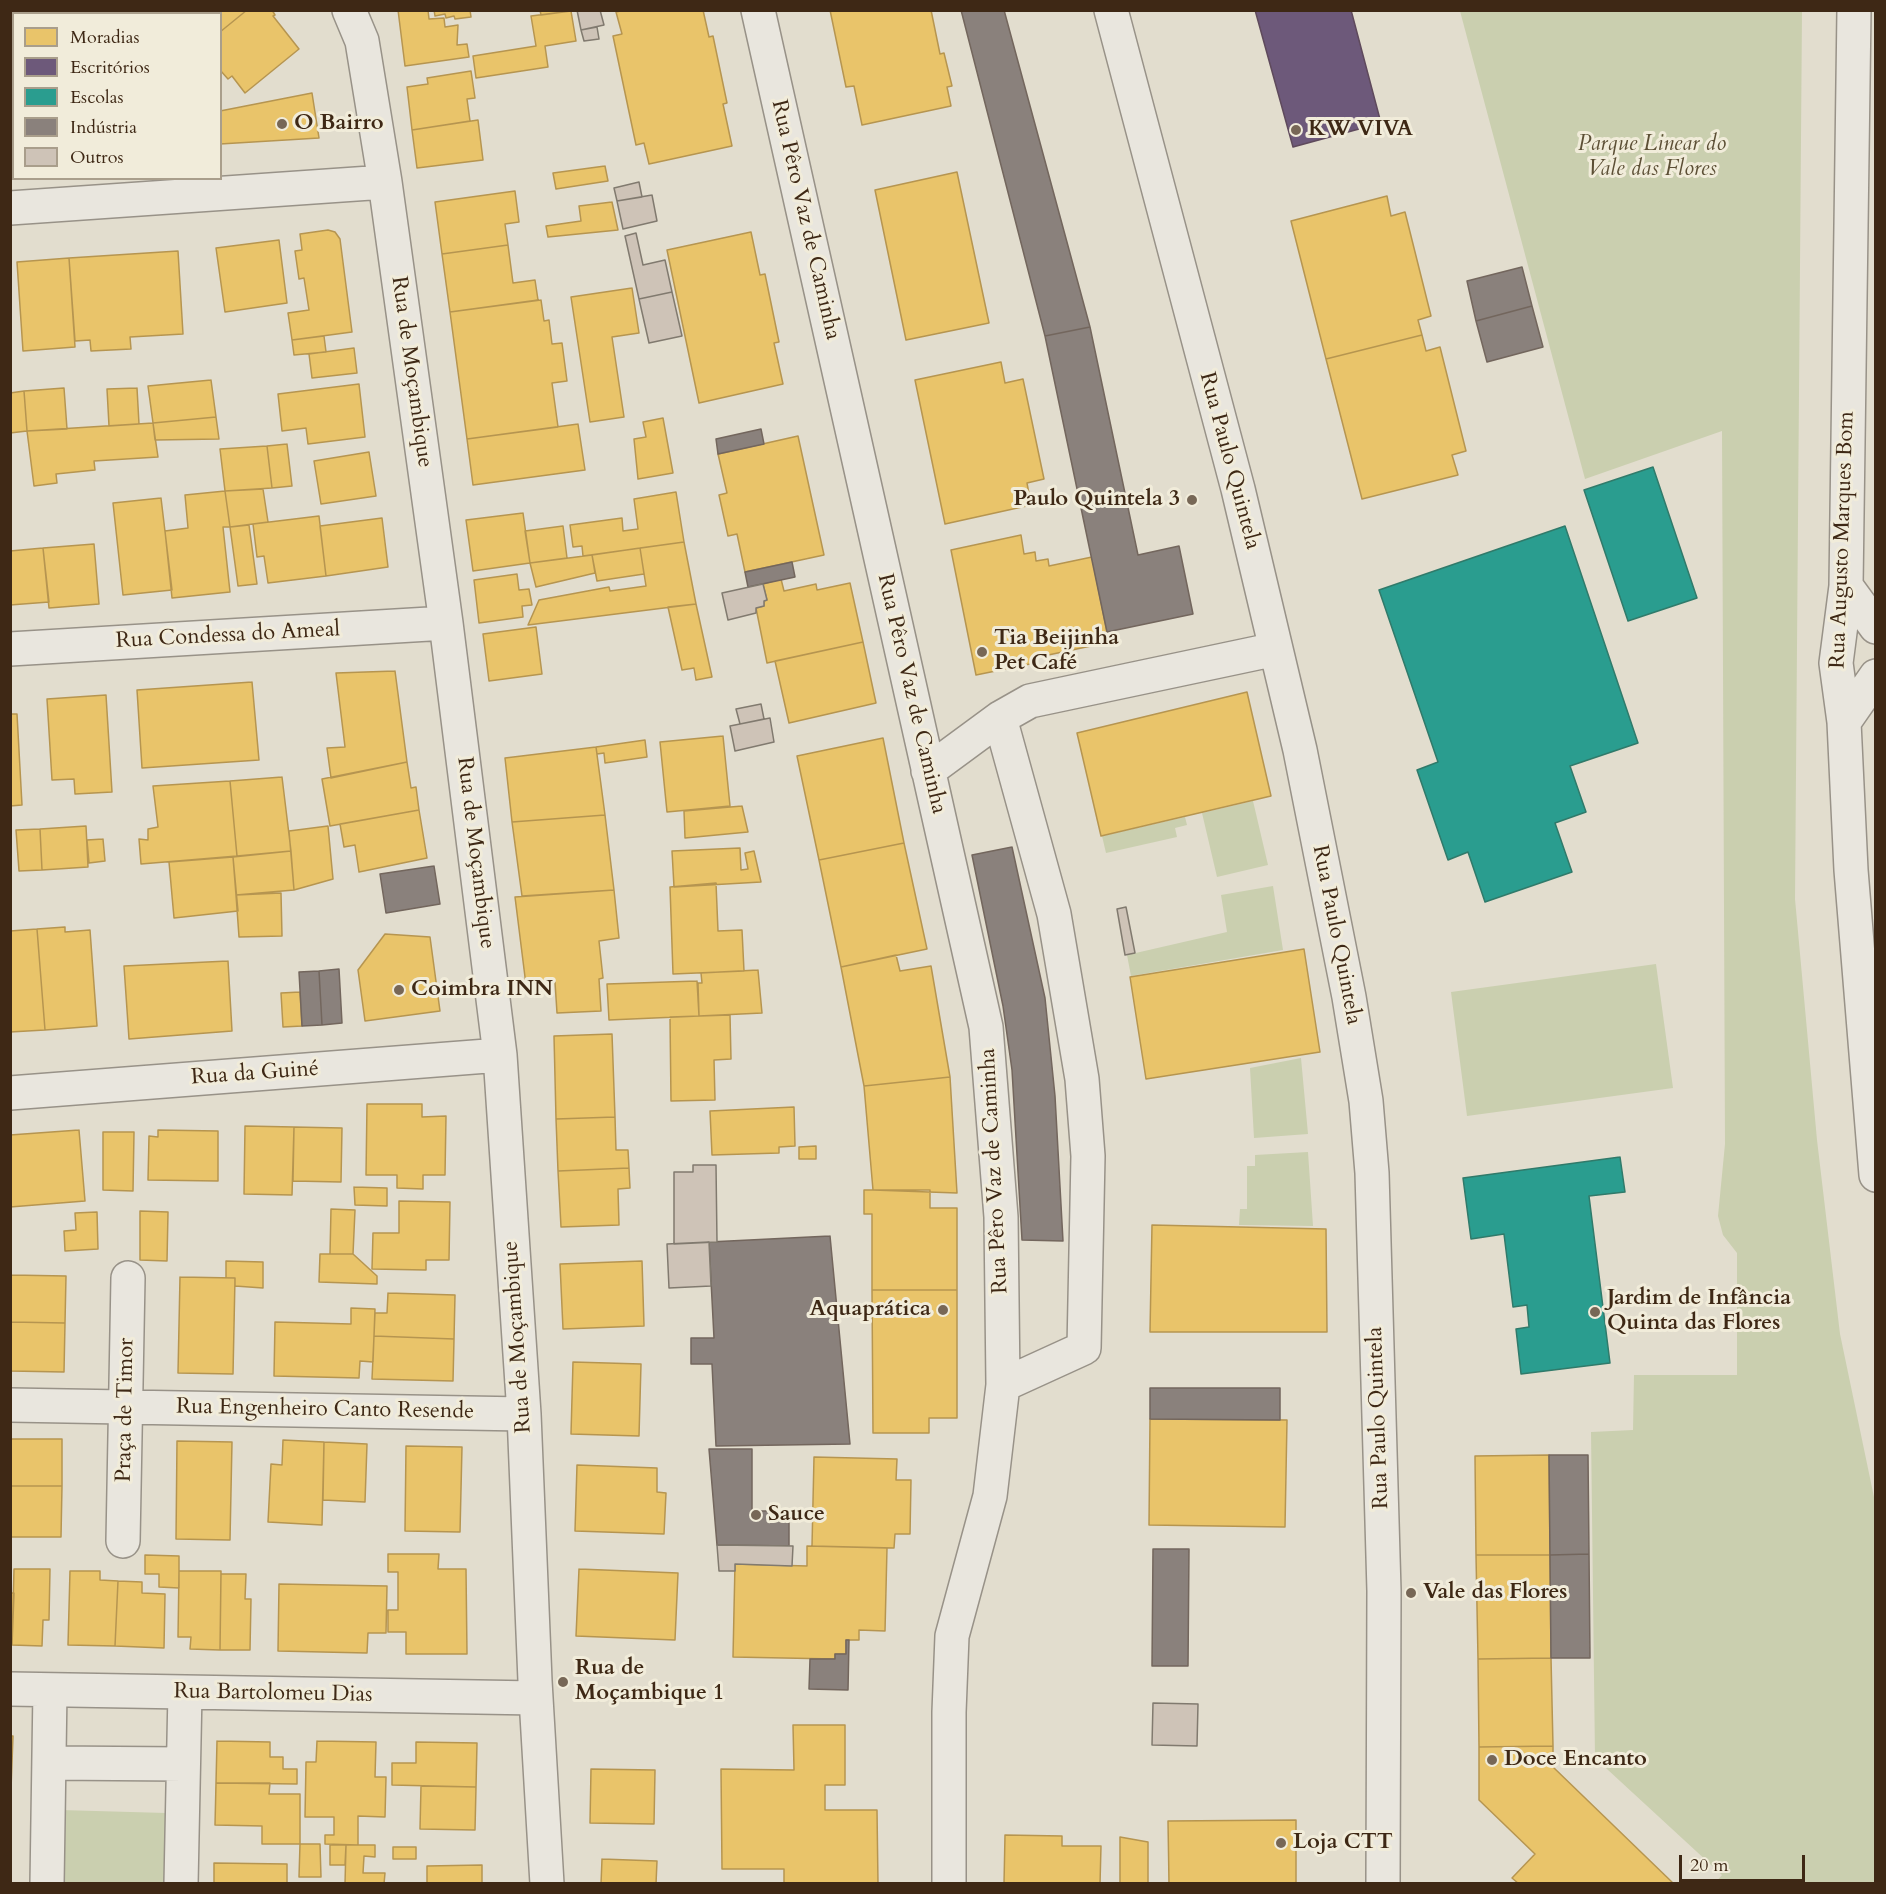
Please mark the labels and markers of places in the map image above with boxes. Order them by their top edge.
place label: O Bairro [294,111,384,137]
marker: O Bairro [275,117,289,131]
place label: KW VIVA [1308,117,1413,143]
marker: KW VIVA [1289,123,1303,137]
place label: Paulo Quintela 3 [1013,487,1180,513]
marker: Paulo Quintela 3 [1185,493,1199,507]
place label: Tia Beijinha Pet Café [994,626,1119,678]
marker: Tia Beijinha Pet Café [975,645,989,659]
place label: Coimbra INN [411,977,553,1003]
marker: Coimbra INN [392,983,406,997]
place label: Jardim de Infância Quinta das Flores [1607,1286,1791,1338]
place label: Aquaprática [809,1297,931,1323]
marker: Aquaprática [936,1303,950,1317]
marker: Jardim de Infância Quinta das Flores [1588,1305,1602,1319]
place label: Sauce [768,1502,825,1528]
marker: Sauce [749,1508,763,1522]
place label: Vale das Flores [1423,1580,1567,1606]
marker: Vale das Flores [1404,1586,1418,1600]
place label: Rua de Moçambique 1 [575,1656,724,1708]
marker: Rua de Moçambique 1 [556,1675,570,1689]
place label: Doce Encanto [1504,1747,1647,1773]
marker: Doce Encanto [1485,1753,1499,1767]
place label: Loja CTT [1293,1830,1393,1856]
marker: Loja CTT [1274,1836,1288,1850]

